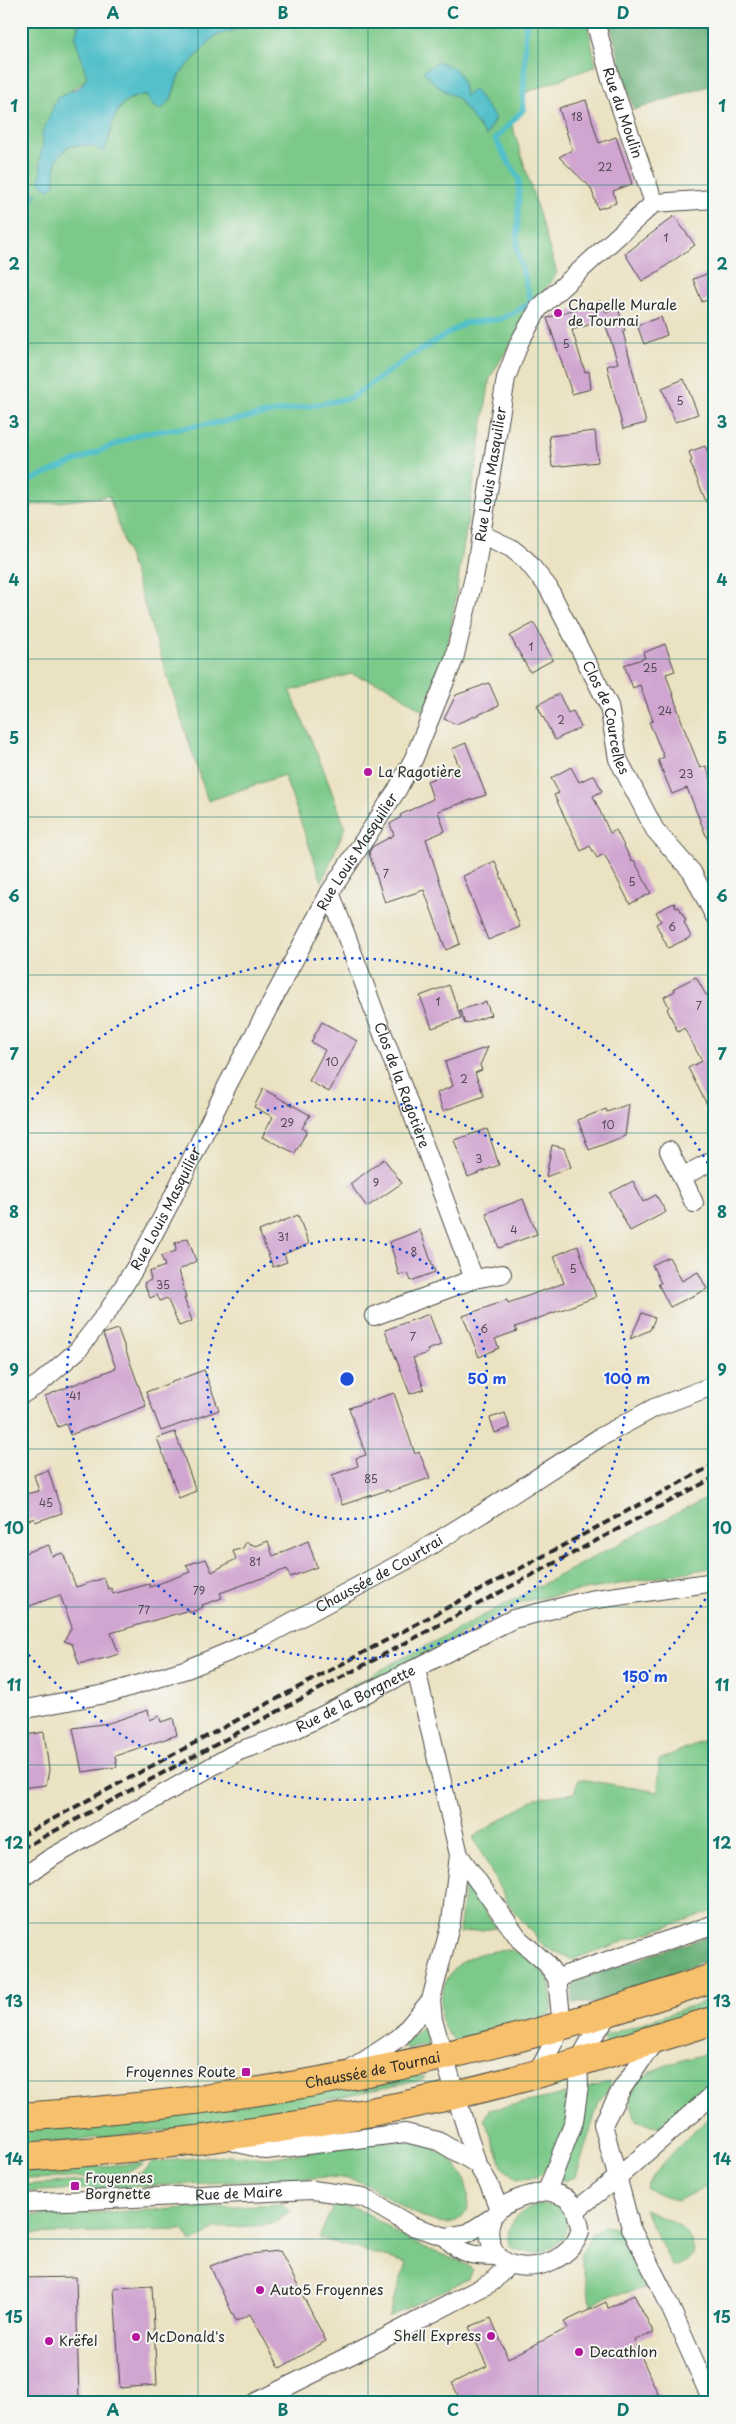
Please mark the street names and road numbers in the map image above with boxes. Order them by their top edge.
street label: Rue du Moulin [598,65,649,161]
street label: Rue Louis Masquilier [469,405,511,543]
street label: Clos de Courcelles [577,657,635,778]
street label: Rue Louis Masquilier [311,788,403,914]
street label: Clos de la Ragotière [369,1019,435,1151]
street label: Rue Louis Masquilier [125,1142,206,1274]
street label: Chaussée de Courtrai [311,1529,447,1617]
street label: Rue de la Borgnette [292,1659,419,1737]
street label: Chaussée de Tournai [303,2046,442,2093]
street label: Rue de Maire [194,2180,283,2205]

